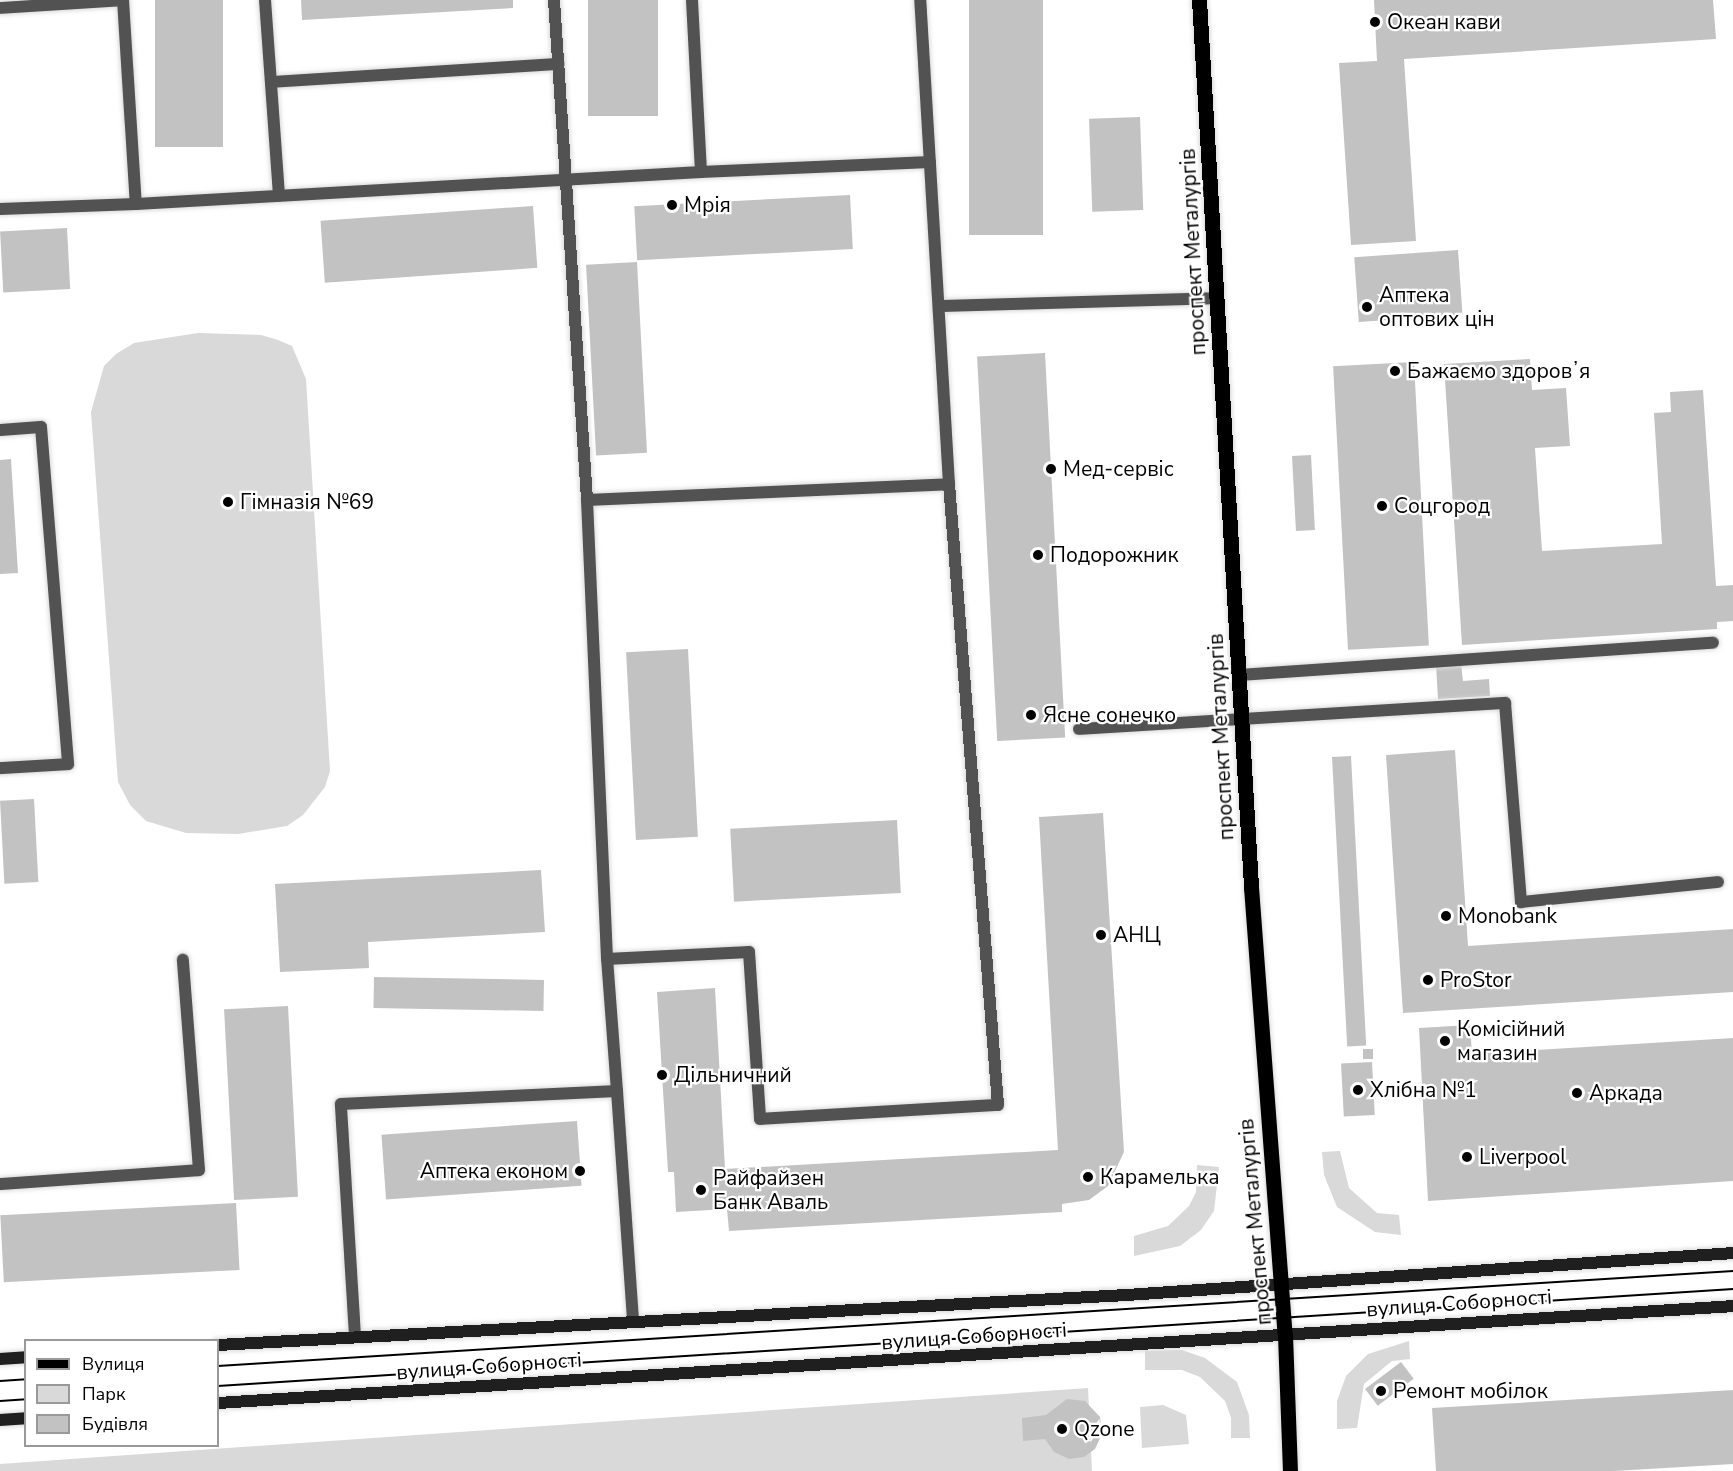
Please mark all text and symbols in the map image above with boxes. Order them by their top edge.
place label: Океан кави [1387,9,1501,35]
marker: Океан кави [1368,15,1382,29]
street label: проспект Металургів [1175,148,1211,356]
place label: Мрія [684,192,731,218]
marker: Мрія [665,198,679,212]
place label: Аптека оптових цін [1379,282,1495,332]
marker: Аптека оптових цін [1360,300,1374,314]
place label: Бажаємо здоровʼя [1407,358,1590,384]
marker: Бажаємо здоровʼя [1388,364,1402,378]
place label: Мед-сервіс [1063,456,1174,482]
marker: Мед-сервіс [1044,462,1058,476]
place label: Гімназія №69 [240,489,374,515]
place label: Соцгород [1394,493,1490,519]
marker: Гімназія №69 [221,495,235,509]
marker: Соцгород [1375,499,1389,513]
place label: Подорожник [1050,542,1179,568]
marker: Подорожник [1031,548,1045,562]
street label: проспект Металургів [1203,633,1239,841]
place label: Ясне сонечко [1043,702,1176,728]
marker: Ясне сонечко [1024,708,1038,722]
place label: Monobank [1458,903,1557,929]
marker: Monobank [1439,909,1453,923]
place label: АНЦ [1113,922,1161,948]
marker: АНЦ [1094,928,1108,942]
place label: ProStor [1440,967,1511,993]
marker: ProStor [1421,973,1435,987]
place label: Комісійний магазин [1457,1016,1565,1066]
marker: Комісійний магазин [1438,1034,1452,1048]
place label: Дільничний [674,1062,792,1088]
marker: Дільничний [655,1068,669,1082]
place label: Хлібна №1 [1370,1077,1477,1103]
place label: Аркада [1589,1080,1663,1106]
marker: Хлібна №1 [1351,1083,1365,1097]
marker: Аркада [1570,1086,1584,1100]
street label: проспект Металургів [1233,1118,1277,1326]
place label: Liverpool [1479,1144,1566,1170]
marker: Liverpool [1460,1150,1474,1164]
place label: Аптека економ [420,1158,568,1184]
marker: Аптека економ [573,1164,587,1178]
place label: Карамелька [1100,1164,1219,1190]
place label: Райфайзен Банк Аваль [713,1165,828,1215]
marker: Карамелька [1081,1170,1095,1184]
marker: Райфайзен Банк Аваль [694,1183,708,1197]
street label: вулиця Соборності [1365,1284,1553,1322]
street label: вулиця Соборності [880,1317,1068,1355]
legend [24,1339,219,1447]
street label: вулиця Соборності [395,1347,583,1385]
text: Вулиця [82,1352,144,1376]
place label: Ремонт мобілок [1393,1378,1548,1404]
text: Парк [82,1382,125,1406]
marker: Ремонт мобілок [1374,1384,1388,1398]
text: Будівля [82,1412,148,1436]
place label: Qzone [1074,1416,1134,1442]
marker: Qzone [1055,1422,1069,1436]

